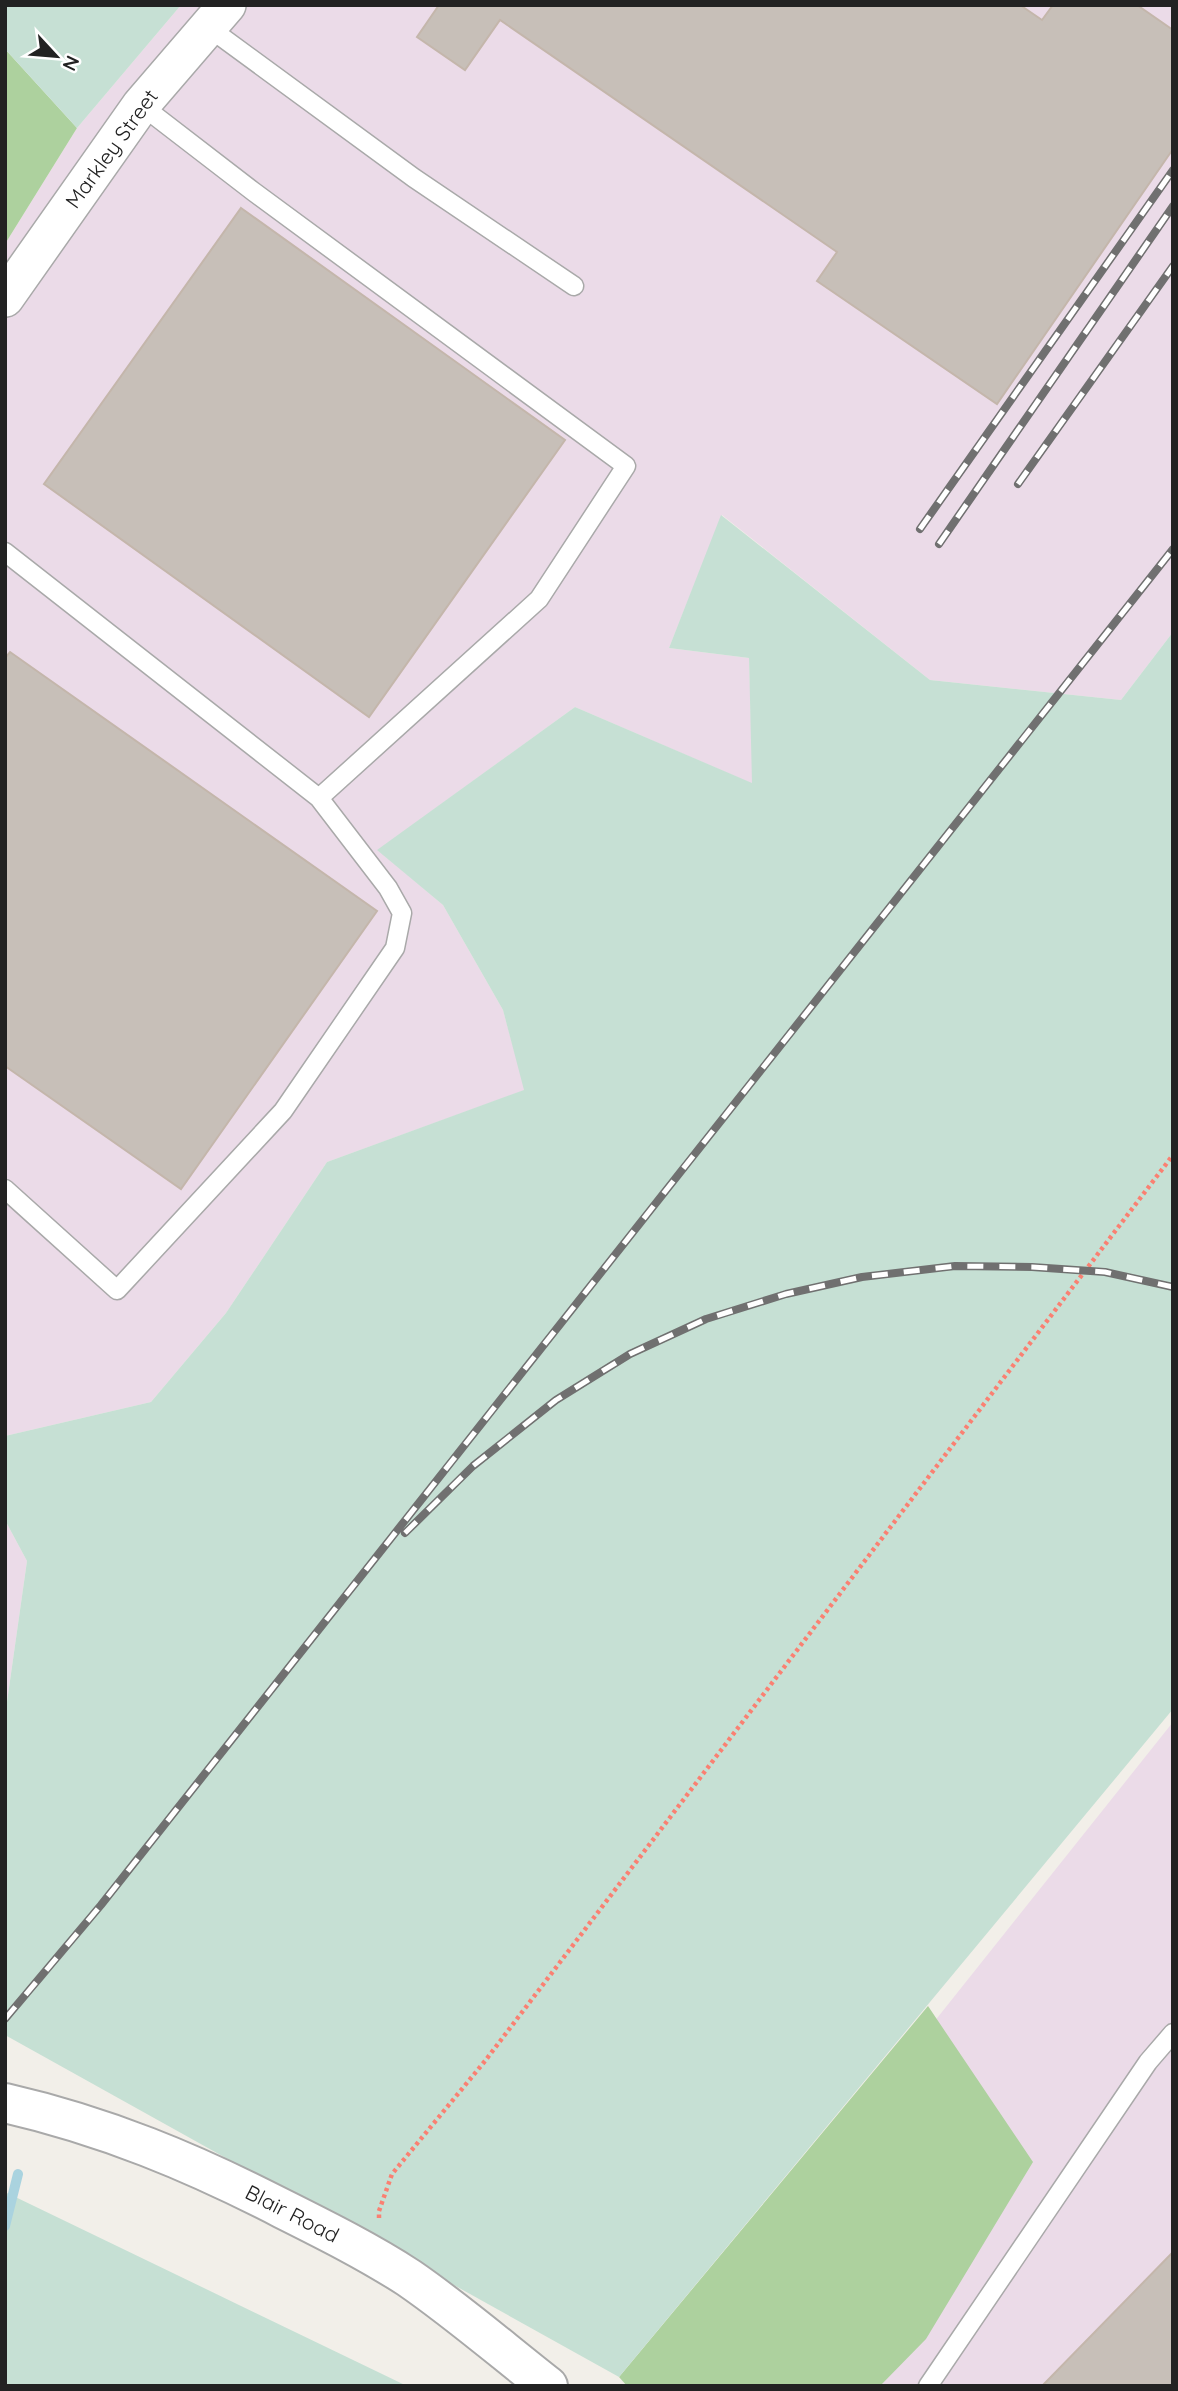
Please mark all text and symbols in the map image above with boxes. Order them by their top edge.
north arrow [21,21,91,91]
text: N [57,52,85,75]
street label: Markley Street [59,84,163,213]
street label: Blair Road [241,2178,344,2248]

